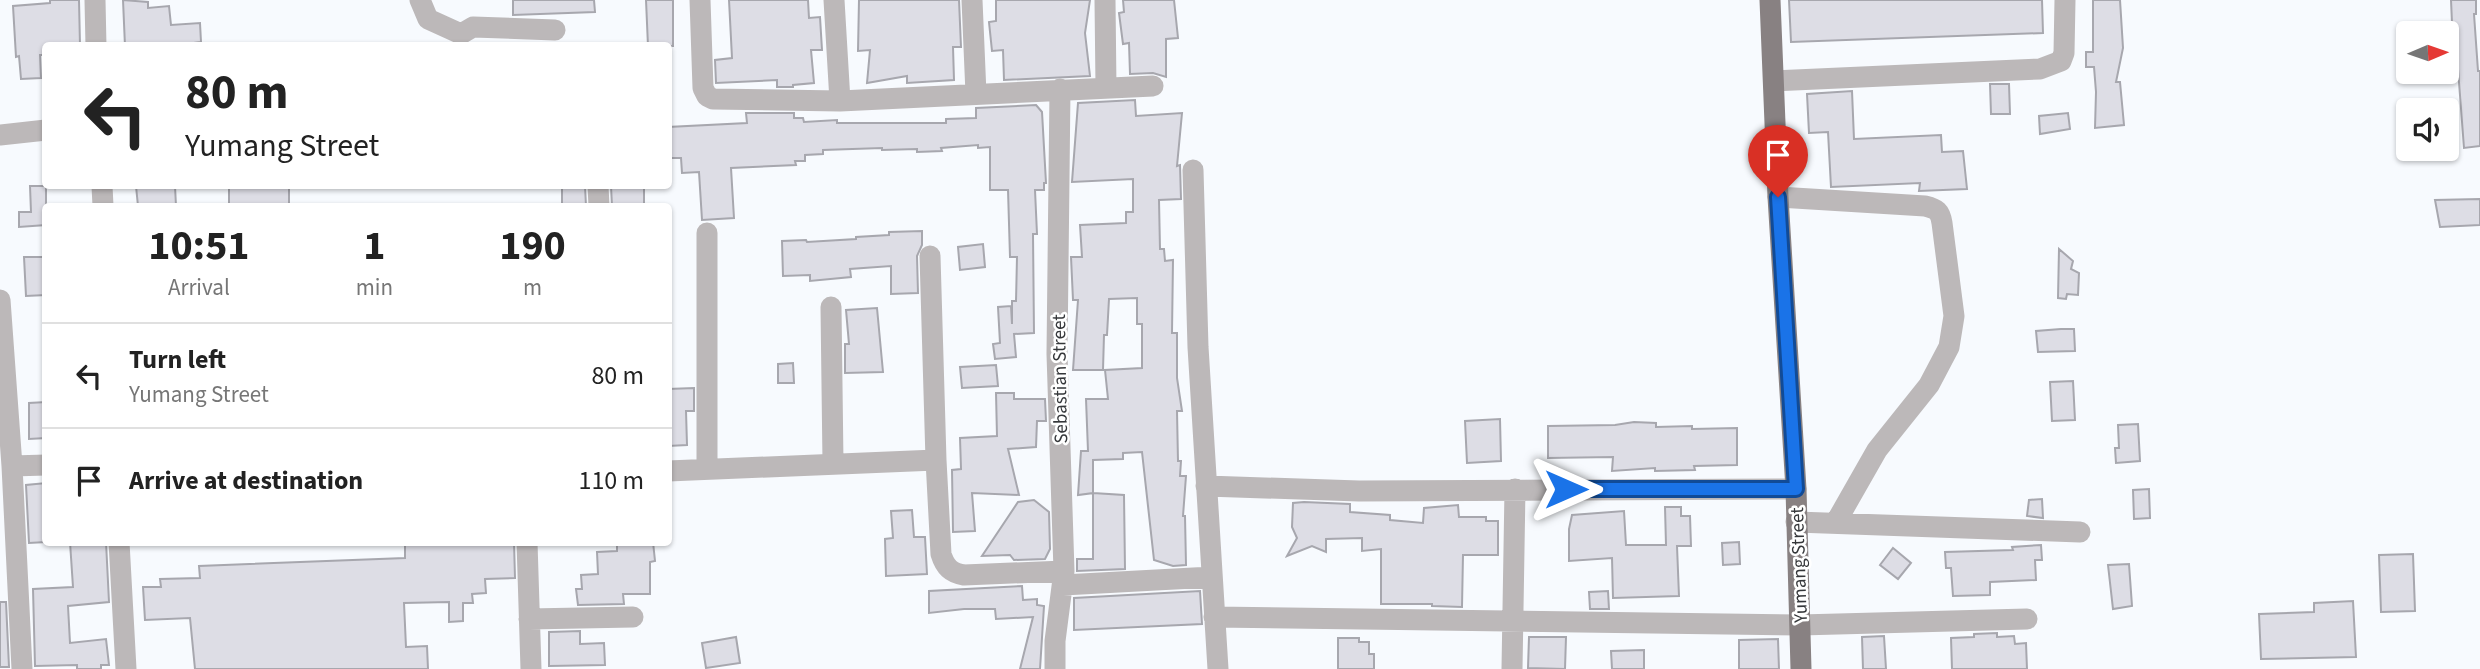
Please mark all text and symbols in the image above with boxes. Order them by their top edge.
north arrow [2396,21,2459,84]
map controls [2396,21,2459,161]
text: 80 m [185,58,289,128]
icon: left [70,70,161,161]
button: sound [2396,98,2459,161]
text: Yumang Street [185,123,379,169]
pin [1748,125,1808,197]
icon: arrive [1759,136,1797,174]
text: 10:51 [148,216,250,276]
text: 1 [363,216,385,276]
text: 190 [499,216,566,276]
text: Arrival [168,271,230,304]
text: min [356,271,393,304]
text: m [523,271,542,304]
street label: Sebastian Street [1046,313,1075,444]
text: Turn left [129,341,226,378]
icon: left [70,357,108,395]
text: 80 m [591,357,644,394]
text: Yumang Street [129,378,269,411]
position arrow [1529,452,1603,526]
icon: arrive [70,462,108,500]
text: Arrive at destination [129,462,363,499]
text: 110 m [578,462,644,499]
street label: Yumang Street [1784,506,1815,624]

